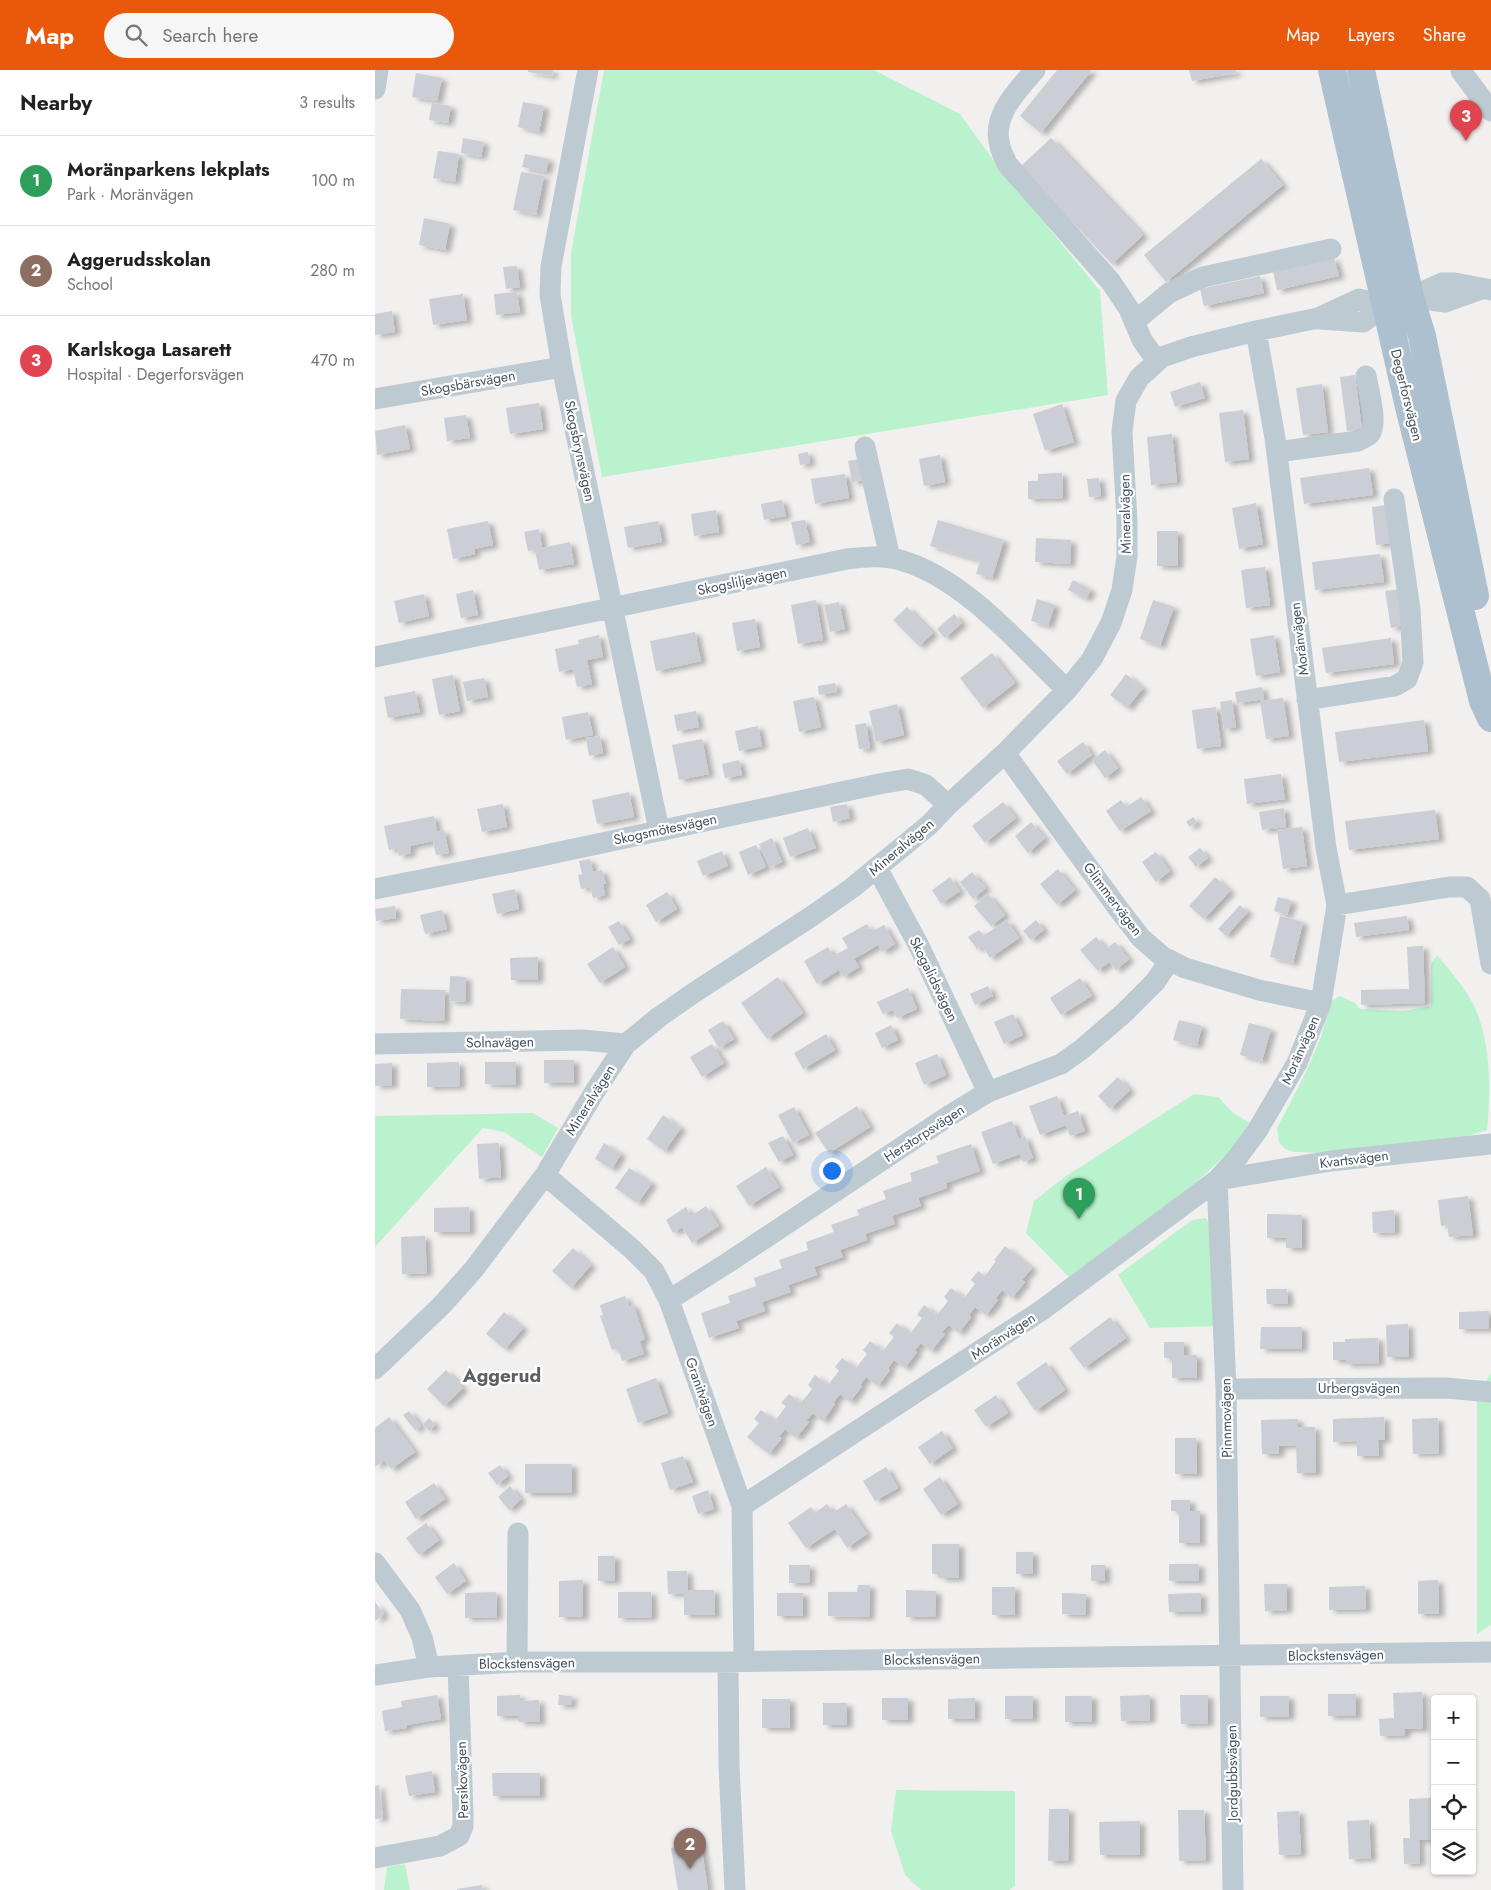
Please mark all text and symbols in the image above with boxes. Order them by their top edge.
search box [104,13,454,58]
text: Map [25,18,74,53]
icon: search [122,21,150,49]
text: Search here [162,22,258,49]
text: Map [1286,22,1320,48]
text: Layers [1348,22,1395,48]
text: Share [1423,22,1466,48]
text: Nearby [20,88,92,118]
text: 3 results [299,91,355,114]
pin: 3 [1450,100,1482,141]
text: Moränparkens lekplats [67,156,270,183]
text: 1 [32,169,40,192]
text: 100 m [311,169,355,192]
text: Park · Moränvägen [67,183,194,206]
text: Aggerudsskolan [67,246,211,273]
text: 2 [31,259,41,282]
text: 280 m [310,259,355,282]
text: School [67,273,113,296]
text: Karlskoga Lasarett [67,336,231,363]
street label: Degerforsvägen [1386,347,1428,443]
text: 3 [31,349,41,372]
text: 470 m [310,349,355,372]
text: Hospital · Degerforsvägen [67,363,244,386]
street label: Skogsbärsvägen [419,365,517,401]
street label: Skogsbrynsvägen [560,399,600,503]
street label: Mineralvägen [1114,474,1136,554]
street label: Skogsliljevägen [695,562,789,600]
street label: Moränvägen [1285,601,1313,677]
street label: Skogsmötesvägen [612,808,718,850]
street label: Mineralvägen [864,814,938,880]
street label: Glimmervägen [1079,858,1147,940]
street label: Skogalidsvägen [905,933,963,1025]
street label: Moränvägen [1276,1012,1324,1088]
street label: Solnavägen [466,1031,534,1053]
street label: Mineralvägen [560,1061,620,1139]
street label: Herstorpsvägen [880,1099,968,1167]
street label: Kvartsvägen [1318,1145,1390,1173]
your location [819,1158,845,1184]
pin: 1 [1063,1178,1095,1219]
street label: Moränvägen [967,1308,1039,1364]
street label: Granitvägen [681,1355,723,1429]
district label: Aggerud [462,1362,541,1389]
street label: Pinnmovägen [1215,1378,1237,1458]
street label: Urbergsvägen [1318,1378,1400,1398]
street label: Blockstensvägen [1288,1644,1384,1666]
street label: Blockstensvägen [884,1648,980,1670]
street label: Blockstensvägen [479,1652,575,1674]
map controls [1431,1695,1476,1875]
button: + [1431,1695,1476,1740]
street label: Jordgubbsvägen [1221,1725,1243,1823]
button: − [1431,1740,1476,1785]
street label: Persikovägen [451,1741,473,1819]
button: locate [1431,1785,1476,1830]
pin: 2 [674,1828,706,1869]
button: layers [1431,1830,1476,1875]

